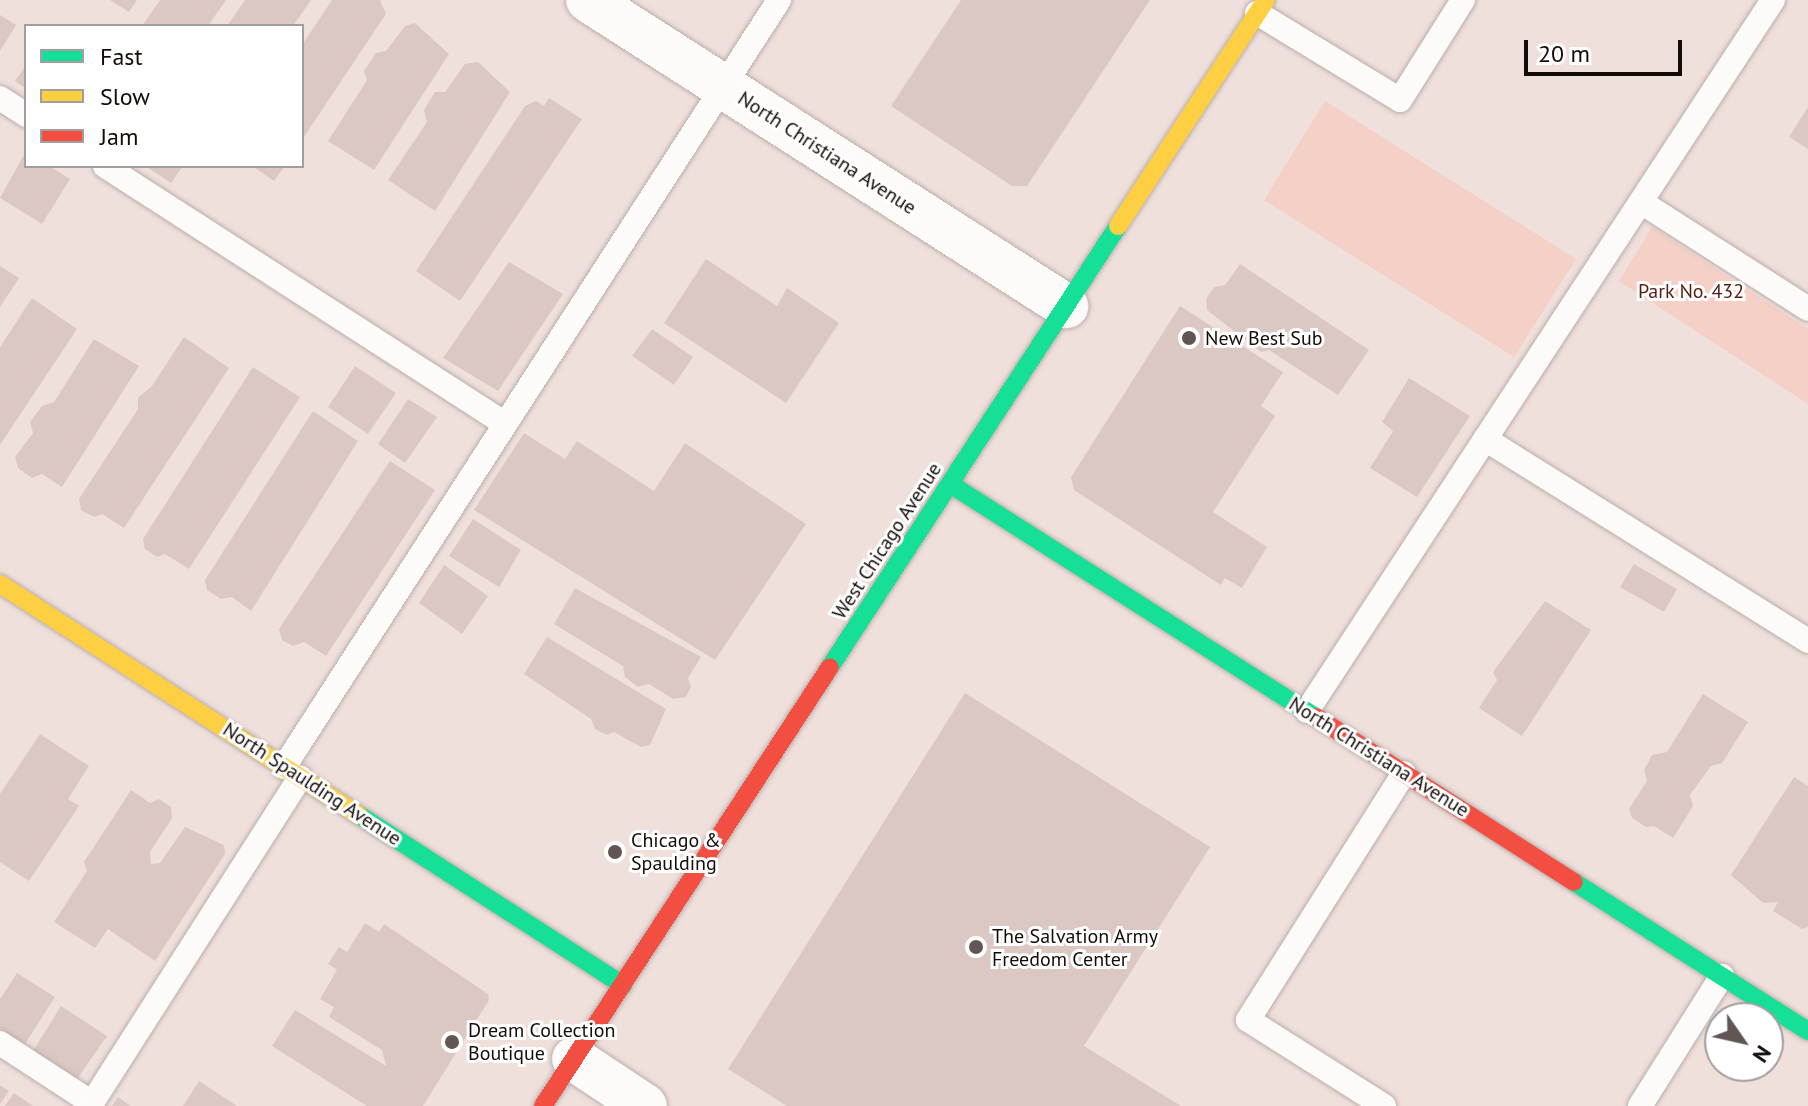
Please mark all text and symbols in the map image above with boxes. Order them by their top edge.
legend [24,24,304,168]
scale bar [1528,24,1686,74]
text: 20 m [1538,38,1590,69]
text: Fast [100,41,143,72]
text: Slow [100,81,150,112]
street label: North Christiana Avenue [733,86,921,220]
text: Jam [100,121,138,152]
park label: Park No. 432 [1637,279,1745,303]
place label: New Best Sub [1205,326,1323,350]
marker: New Best Sub [1180,329,1198,347]
street label: West Chicago Avenue [827,458,947,624]
street label: North Christiana Avenue [1284,692,1474,822]
street label: North Spaulding Avenue [218,717,406,851]
place label: Chicago & Spaulding [631,828,721,875]
marker: Chicago & Spaulding [606,843,624,861]
place label: The Salvation Army Freedom Center [992,924,1159,971]
marker: The Salvation Army Freedom Center [967,938,985,956]
north arrow [1704,1002,1784,1082]
place label: Dream Collection Boutique [468,1018,615,1065]
marker: Dream Collection Boutique [443,1033,461,1051]
text: N [1747,1040,1778,1068]

